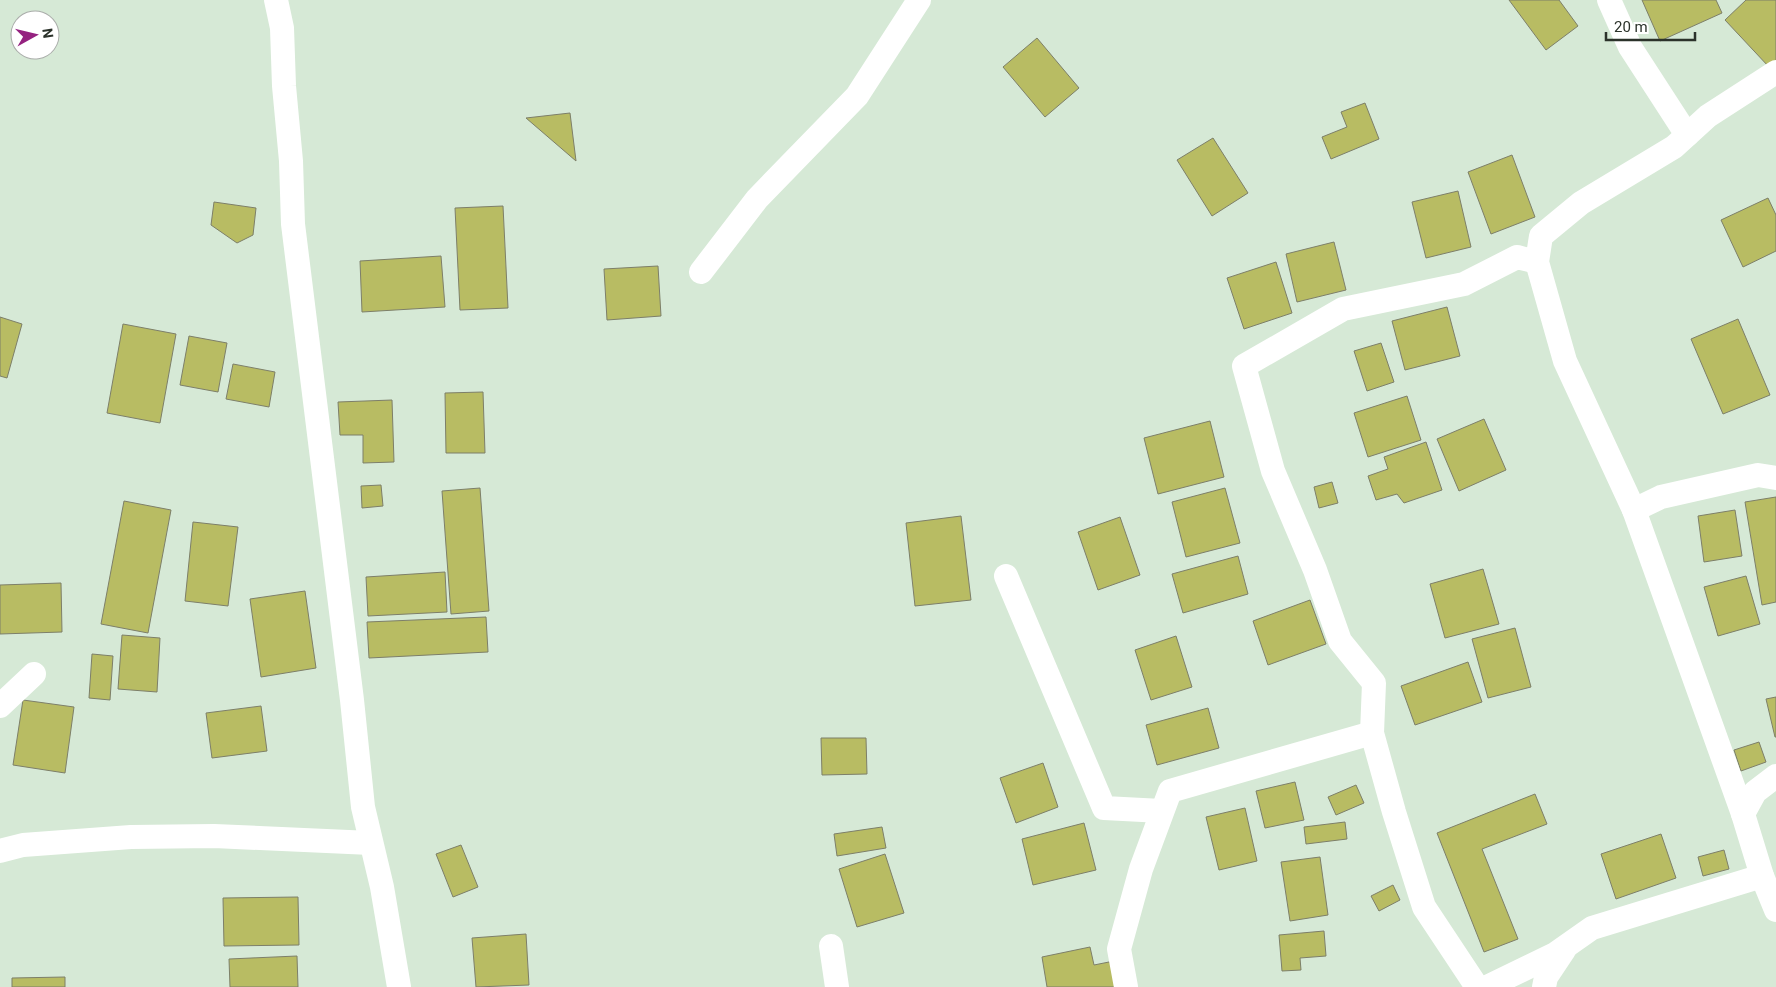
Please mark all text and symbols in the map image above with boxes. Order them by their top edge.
north arrow [10,10,60,60]
scale bar [1606,10,1695,42]
text: 20 m [1614,18,1648,36]
text: N [39,27,56,39]

